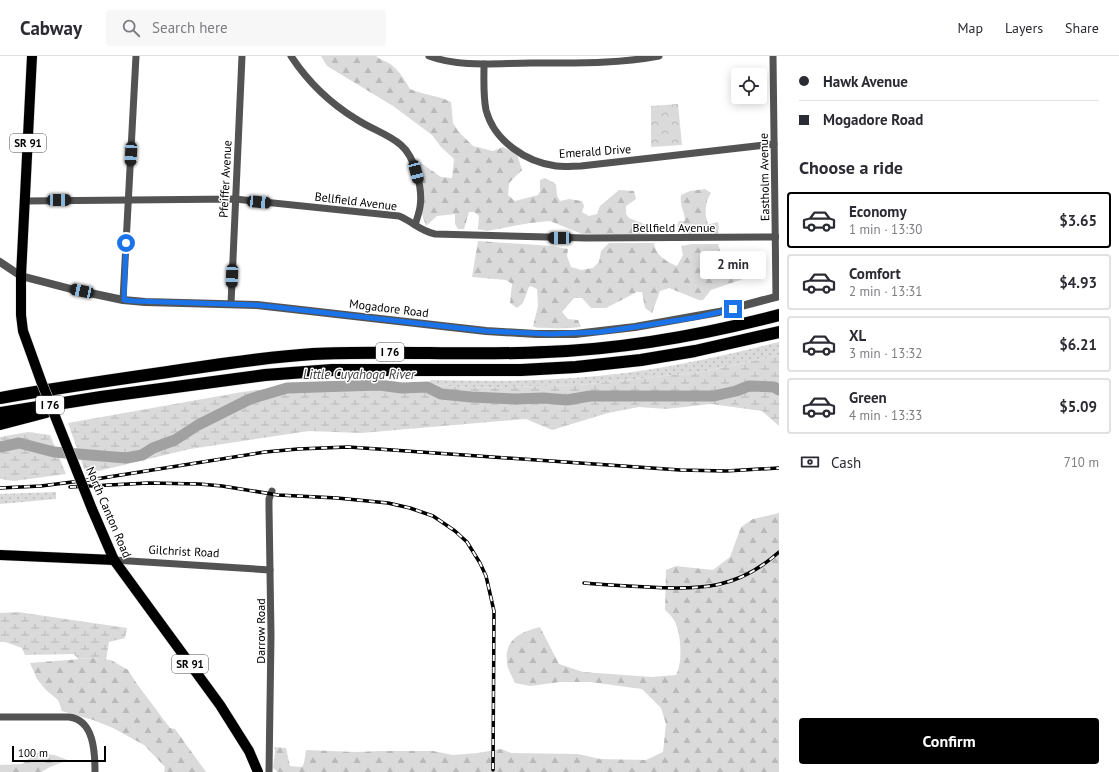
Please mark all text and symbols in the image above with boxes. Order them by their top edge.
search box [106,10,386,46]
text: Cabway [20,16,82,40]
icon: search [120,17,142,39]
text: Search here [152,18,228,37]
text: Map [957,19,983,37]
text: Layers [1005,19,1043,37]
text: Share [1065,19,1099,37]
map controls [731,68,767,104]
button: locate [731,68,767,104]
text: Hawk Avenue [823,72,908,91]
text: Mogadore Road [823,110,923,129]
street label: Eastholm Avenue [756,133,772,221]
road number: SR 91 [10,134,46,152]
street label: Pfeiffer Avenue [215,140,235,218]
street label: Emerald Drive [558,141,632,161]
car [124,142,138,166]
text: Choose a ride [799,156,903,179]
car [407,159,425,185]
street label: Bellfield Avenue [314,189,398,213]
car [47,194,71,206]
car [247,195,271,209]
icon: car [801,202,837,238]
text: Economy [849,202,907,221]
text: $3.65 [1059,211,1097,230]
street label: Bellfield Avenue [633,220,715,235]
text: 1 min · 13:30 [849,221,922,238]
car [548,232,572,244]
route start [117,234,135,252]
callout: 2 min [700,251,766,279]
text: 2 min [717,256,749,273]
car [226,264,238,288]
icon: car [801,264,837,300]
text: Comfort [849,264,901,283]
text: $4.93 [1059,273,1097,292]
car [69,283,95,299]
text: 2 min · 13:31 [849,283,922,300]
street label: Mogadore Road [348,296,430,320]
route end [724,300,742,318]
icon: car [801,326,837,362]
text: XL [849,326,866,345]
text: $6.21 [1059,335,1097,354]
road number: I 76 [376,343,404,361]
text: 3 min · 13:32 [849,345,922,362]
water label: Little Cuyahoga River [303,366,416,383]
icon: car [801,388,837,424]
text: Green [849,388,887,407]
road number: I 76 [36,396,64,414]
text: $5.09 [1059,397,1097,416]
text: 4 min · 13:33 [849,407,922,424]
icon: cash [799,451,821,473]
text: Cash [831,453,861,472]
text: 710 m [1064,454,1099,471]
street label: North Canton Road [83,464,135,560]
street label: Gilchrist Road [148,542,220,560]
street label: Darrow Road [253,598,268,664]
road number: SR 91 [172,655,208,673]
button: Confirm [799,718,1099,764]
scale bar [12,744,106,763]
text: 100 m [18,746,48,760]

